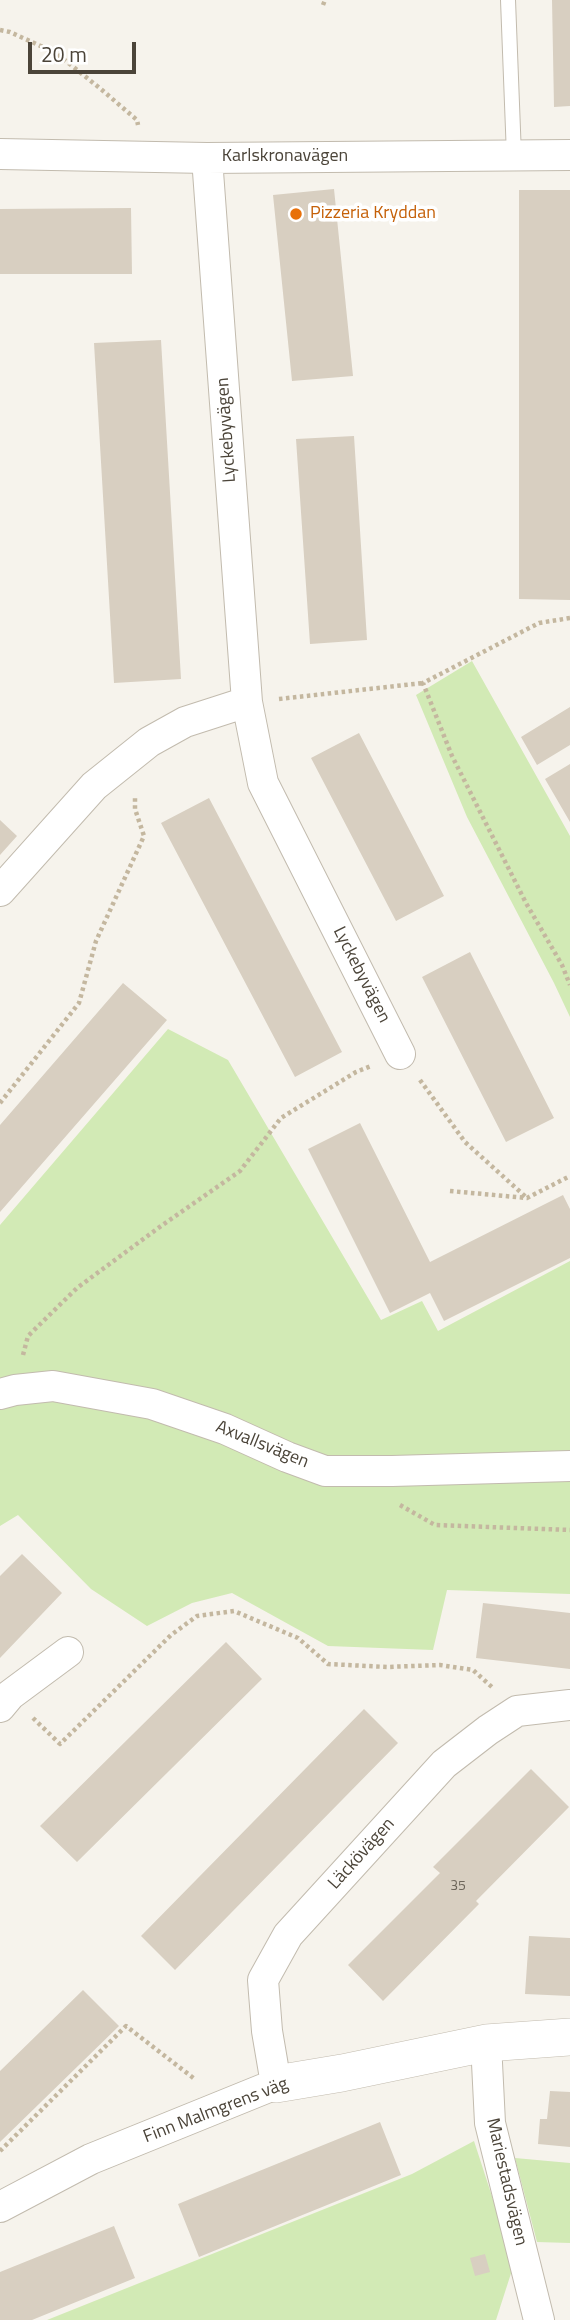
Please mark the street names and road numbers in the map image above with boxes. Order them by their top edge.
street label: Karlskronavägen [222,146,348,168]
street label: Lyckebyvägen [213,377,241,483]
street label: Lyckebyvägen [327,923,395,1027]
street label: Axvallsvägen [212,1417,312,1473]
street label: Läckövägen [324,1814,400,1894]
street label: Finn Malmgrens väg [141,2073,291,2149]
street label: Mariestadsvägen [481,2116,531,2248]

